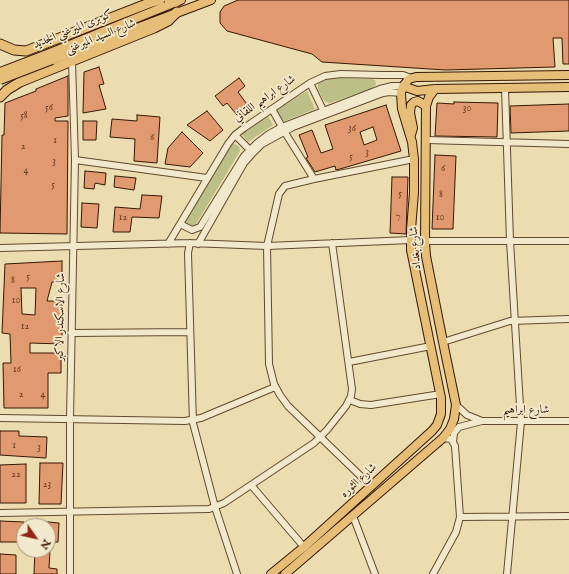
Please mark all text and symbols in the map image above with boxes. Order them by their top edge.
street label: كوبرى الميرغني الجديد [31,7,115,53]
street label: شارع السيد الميرغنى [64,16,138,58]
street label: شارع ابراهيم اللقاني [231,72,299,126]
house number: 56 [45,102,53,114]
house number: 30 [463,103,471,115]
house number: 58 [20,110,28,122]
house number: 36 [348,123,356,135]
house number: 6 [150,132,154,144]
house number: 1 [53,135,57,147]
house number: 2 [21,141,25,153]
house number: 3 [365,147,369,159]
house number: 5 [349,151,353,163]
house number: 3 [52,156,56,168]
house number: 6 [441,163,445,175]
house number: 4 [24,165,28,177]
house number: 5 [51,179,55,191]
house number: 5 [398,188,402,200]
house number: 8 [439,189,443,201]
house number: 7 [396,211,400,223]
house number: 12 [119,212,127,224]
house number: 10 [436,212,444,224]
street label: شارع بغداد [407,226,425,270]
house number: 5 [26,271,30,283]
street label: شارع الاسكندر الاكبر [53,273,69,361]
house number: 8 [11,275,15,287]
house number: 10 [12,295,20,307]
house number: 12 [21,321,29,333]
house number: 16 [13,364,21,376]
house number: 2 [19,389,23,401]
house number: 4 [41,389,45,401]
street label: شارع ابراهيم [503,404,549,418]
house number: 1 [12,440,16,452]
house number: 3 [37,442,41,454]
street label: شارع الثوره [338,461,380,501]
house number: 22 [11,469,21,481]
house number: 23 [43,479,51,491]
north arrow [16,518,56,558]
text: N [37,536,54,552]

